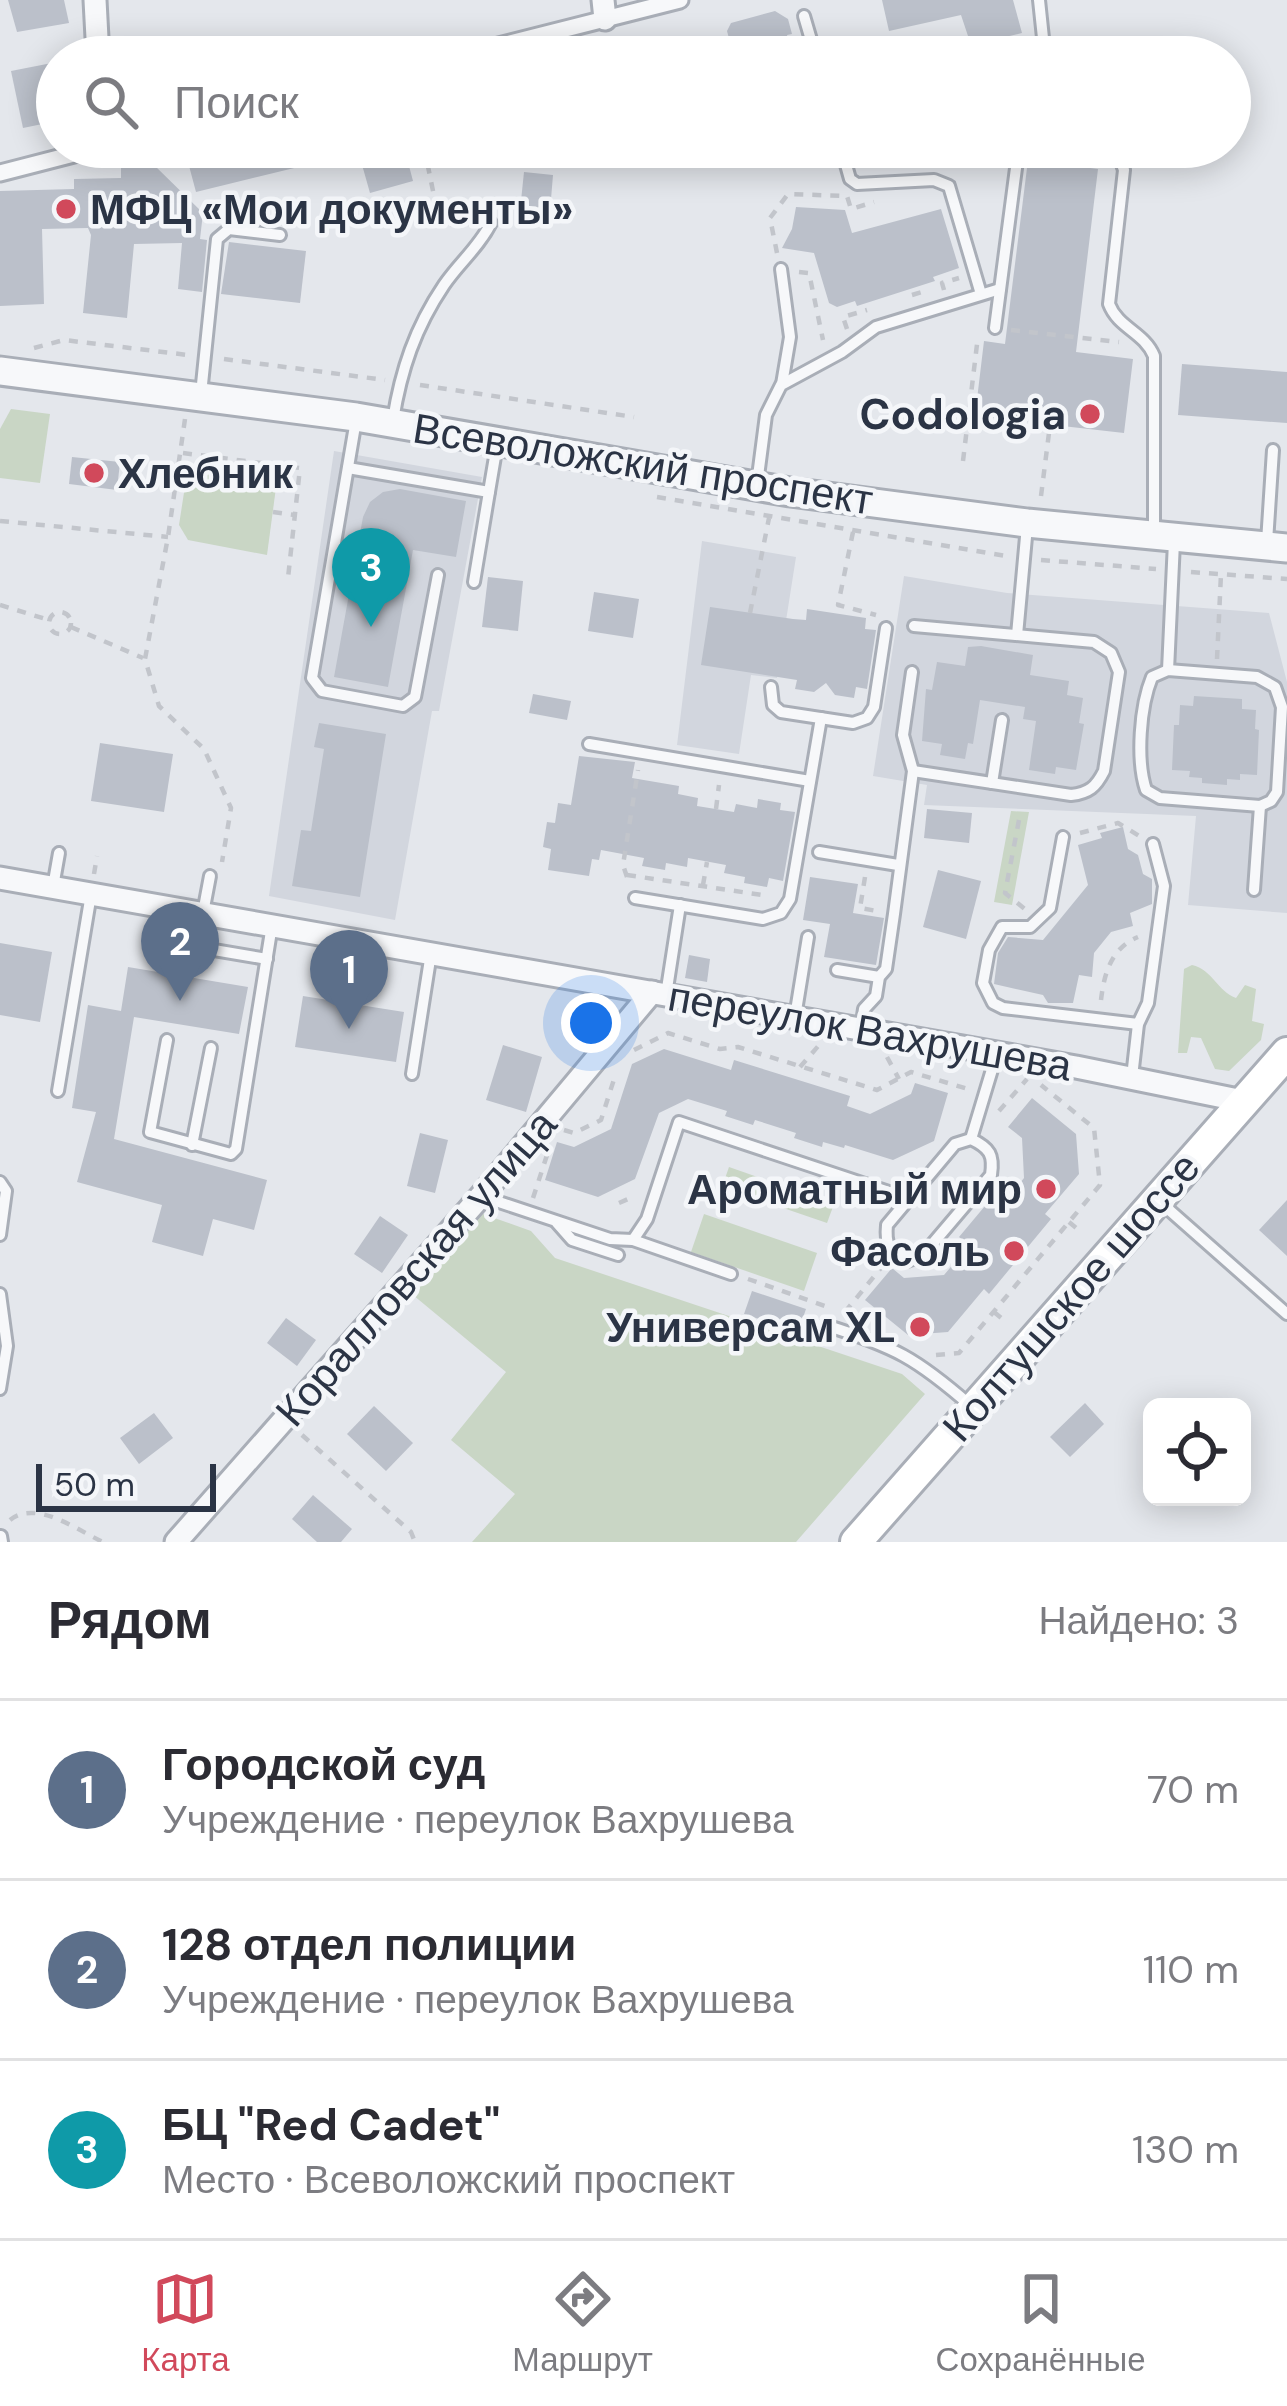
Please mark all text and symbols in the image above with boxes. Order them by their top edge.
search box [36,36,1251,168]
icon: search [78,69,144,135]
text: Поиск [174,73,299,132]
place label: МФЦ «Мои документы» [90,182,573,237]
marker: МФЦ «Мои документы» [53,196,79,222]
place label: Codologia [860,387,1066,442]
street label: Всеволожский проспект [409,400,877,528]
marker: Codologia [1077,401,1103,427]
place label: Хлебник [118,446,294,501]
marker: Хлебник [81,460,107,486]
pin: 3 [332,528,410,627]
pin: 2 [141,902,219,1001]
pin: 1 [310,930,388,1029]
street label: переулок Вахрушева [664,968,1077,1094]
your location [561,993,621,1053]
street label: Коралловская улица [263,1098,569,1438]
street label: Колтушское шоссе [930,1141,1212,1453]
place label: Ароматный мир [687,1162,1022,1217]
marker: Ароматный мир [1033,1176,1059,1202]
place label: Фасоль [830,1224,990,1279]
marker: Фасоль [1001,1238,1027,1264]
place label: Универсам XL [606,1300,896,1355]
marker: Универсам XL [907,1314,933,1340]
map controls [1143,1398,1251,1506]
button: locate [1143,1398,1251,1506]
scale bar [36,1458,216,1511]
text: 50 m [54,1463,135,1506]
text: Рядом [48,1587,212,1654]
text: Найдено: 3 [1038,1595,1239,1646]
text: Городской суд [162,1735,485,1794]
text: 1 [80,1764,94,1815]
text: 70 m [1147,1764,1239,1815]
text: Учреждение · переулок Вахрушева [162,1794,794,1845]
text: 128 отдел полиции [162,1915,576,1974]
text: 2 [76,1944,98,1995]
text: 110 m [1143,1944,1239,1995]
text: Учреждение · переулок Вахрушева [162,1974,794,2025]
text: БЦ "Red Cadet" [162,2095,500,2154]
text: 3 [75,2124,99,2175]
text: 130 m [1132,2124,1239,2175]
text: Место · Всеволожский проспект [162,2154,735,2205]
tab: Карта [141,2266,230,2381]
tab: Маршрут [512,2266,653,2381]
tab: Сохранённые [936,2266,1146,2381]

